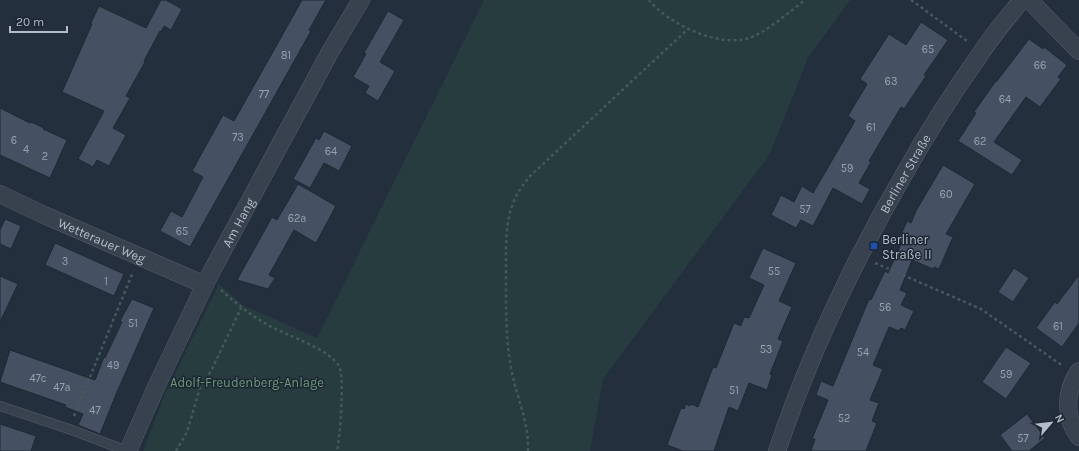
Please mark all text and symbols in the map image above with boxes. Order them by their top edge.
scale bar [10,8,67,34]
text: 20 m [16,15,44,29]
house number: 65 [922,43,934,56]
house number: 81 [281,49,291,62]
house number: 66 [1034,59,1046,72]
house number: 63 [885,75,897,88]
house number: 77 [259,88,269,101]
house number: 64 [999,93,1011,106]
house number: 61 [866,121,876,134]
house number: 73 [232,131,244,144]
street label: Berliner Straße [877,131,934,216]
house number: 6 [11,134,17,147]
house number: 62 [974,135,986,148]
house number: 4 [23,143,29,156]
house number: 64 [325,145,337,158]
house number: 2 [42,150,48,163]
house number: 59 [841,162,853,175]
house number: 60 [940,188,952,201]
street label: Am Hang [219,195,258,250]
house number: 57 [799,203,811,216]
house number: 62a [288,212,306,225]
street label: Wetterauer Weg [56,215,148,267]
house number: 65 [176,225,188,238]
place label: Berliner Straße II [882,232,932,262]
marker: Berliner Straße II [869,241,879,251]
house number: 3 [62,255,68,268]
house number: 55 [768,265,780,278]
house number: 1 [104,275,108,288]
house number: 56 [879,301,891,314]
house number: 51 [128,317,138,330]
house number: 61 [1053,320,1063,333]
house number: 53 [760,343,772,356]
house number: 54 [857,346,869,359]
house number: 49 [107,359,119,372]
house number: 59 [1000,368,1012,381]
house number: 47c [30,372,47,385]
park label: Adolf-Freudenberg-Anlage [170,375,324,390]
house number: 47a [53,381,71,394]
house number: 51 [729,384,739,397]
north arrow [1031,403,1071,443]
house number: 47 [89,404,101,417]
house number: 52 [838,412,850,425]
text: N [1052,412,1067,425]
house number: 57 [1017,432,1029,445]

